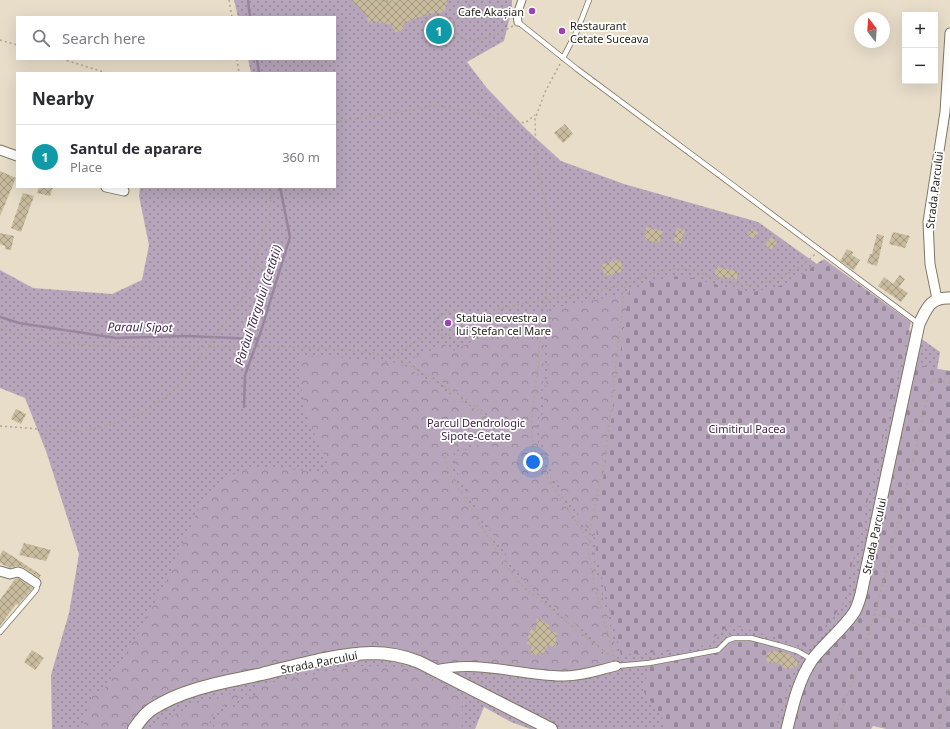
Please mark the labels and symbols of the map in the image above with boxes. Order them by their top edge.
place label: Cafe Akașian [458,4,524,19]
marker: Cafe Akașian [527,6,537,16]
north arrow [854,12,890,48]
pin: 1 [426,16,452,46]
place label: Restaurant Cetate Suceava [570,18,649,46]
marker: Restaurant Cetate Suceava [557,26,567,36]
street label: Strada Parcului [922,150,946,230]
water label: Pârâul Târgului (Cetății) [230,243,286,367]
place label: Statuia ecvestra a lui Ștefan cel Mare [456,310,551,338]
water label: Paraul Sipot [107,318,174,336]
marker: Statuia ecvestra a lui Ștefan cel Mare [443,318,453,328]
park label: Parcul Dendrologic Sipote-Cetate [427,415,525,443]
park label: Cimitirul Pacea [708,421,786,436]
your location [523,452,543,472]
street label: Strada Parcului [859,496,889,576]
street label: Strada Parcului [279,647,359,677]

